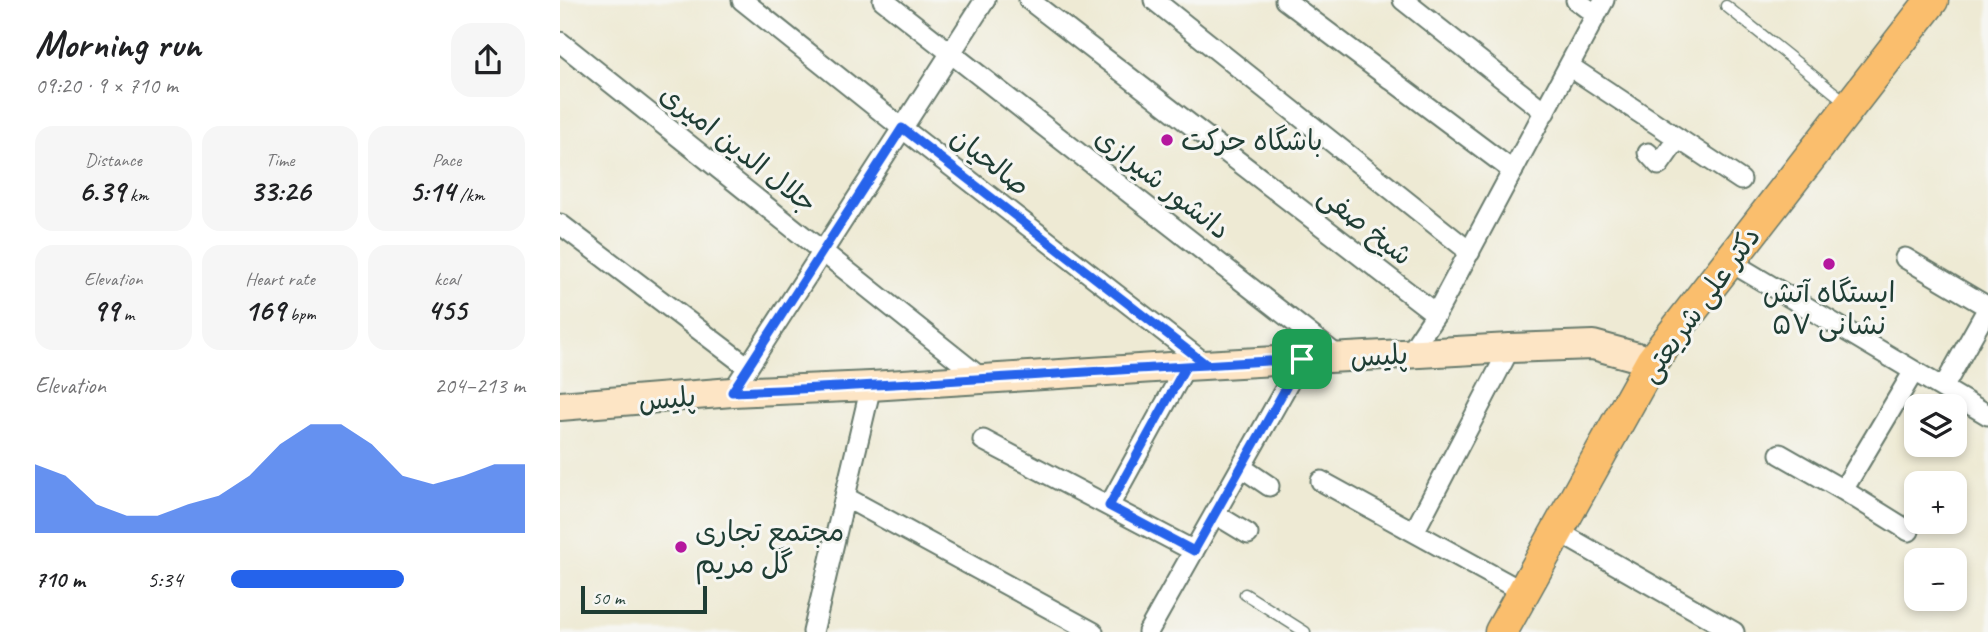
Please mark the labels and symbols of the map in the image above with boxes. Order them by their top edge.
street label: جلال الدین امیری [653,76,824,221]
street label: صالحیان [944,119,1038,203]
street label: دانشور شیرازی [1088,120,1237,248]
place label: باشگاه حرکت [1181,123,1323,158]
marker: باشگاه حرکت [1159,132,1175,148]
street label: شیخ صفی [1311,178,1420,274]
street label: دکتر علی شریعتی [1631,220,1768,389]
marker: ایستگاه آتش نشانی ۵۷ [1821,256,1837,272]
place label: ایستگاه آتش نشانی ۵۷ [1763,275,1895,342]
pin [1272,329,1332,389]
street label: پلیس [1349,337,1409,375]
street label: پلیس [637,379,697,419]
place label: مجتمع تجاری گل مریم [695,514,844,585]
marker: مجتمع تجاری گل مریم [673,539,689,555]
scale bar [581,583,707,615]

